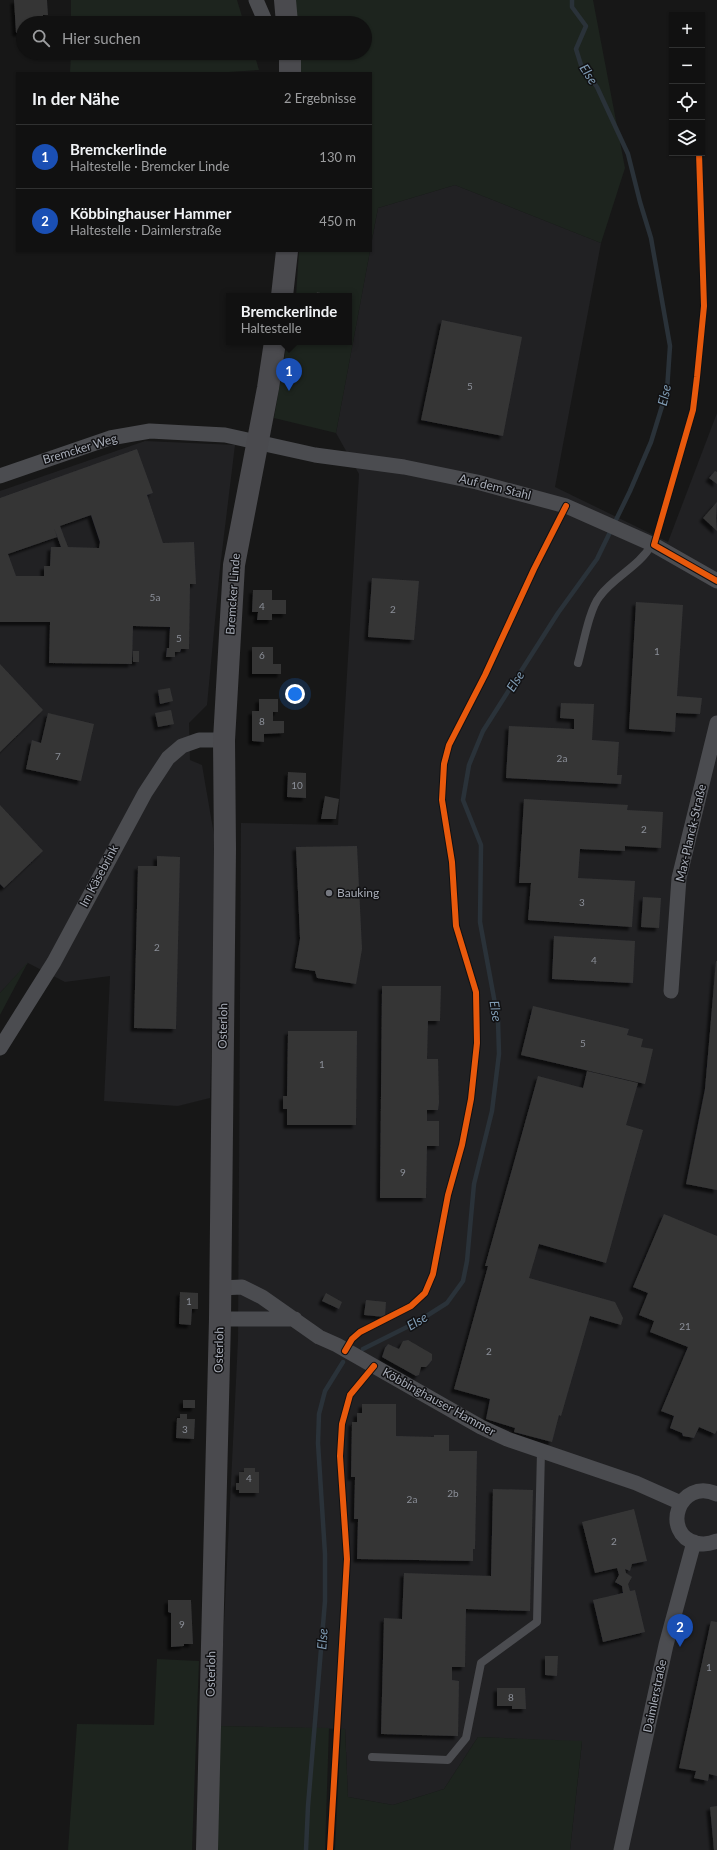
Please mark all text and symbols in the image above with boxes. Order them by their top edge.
map controls [669,12,705,156]
button: + [669,12,705,48]
search box [16,16,372,60]
icon: search [30,27,52,49]
text: Hier suchen [62,29,141,47]
button: − [669,48,705,84]
water label: Else [576,61,602,87]
button: locate [669,84,705,120]
text: In der Nähe [32,88,120,109]
text: 2 Ergebnisse [284,90,356,106]
button: layers [669,120,705,156]
text: Bremckerlinde [70,140,167,158]
text: 1 [41,149,49,165]
text: 130 m [319,149,356,165]
text: Haltestelle · Bremcker Linde [70,158,229,174]
text: Köbbinghauser Hammer [70,204,231,222]
text: 2 [41,213,49,229]
text: 450 m [319,213,356,229]
text: Haltestelle · Daimlerstraße [70,222,221,238]
popup [226,293,352,345]
text: Bremckerlinde [241,302,337,320]
text: Haltestelle [241,320,302,336]
pin: 1 [276,358,302,391]
house number: 5 [467,380,473,392]
water label: Else [654,383,674,407]
street label: Bremcker Weg [41,430,119,467]
street label: Auf dem Stahl [458,470,533,503]
street label: Bremcker Linde [222,553,243,635]
house number: 5a [150,591,160,603]
house number: 4 [259,600,265,612]
house number: 2 [390,603,396,615]
house number: 5 [176,632,182,644]
house number: 1 [654,645,660,657]
house number: 6 [259,649,265,661]
water label: Else [502,668,528,694]
your location [285,684,305,704]
house number: 8 [259,715,265,727]
house number: 7 [55,750,61,762]
house number: 2a [557,752,567,764]
house number: 10 [291,779,303,791]
street label: Max-Planck-Straße [672,783,709,883]
house number: 2 [641,823,647,835]
street label: Im Käsebrink [76,841,122,909]
place label: Bauking [337,885,379,900]
marker: Bauking [324,888,334,898]
house number: 3 [579,896,585,908]
house number: 2 [154,941,160,953]
house number: 4 [591,954,597,966]
water label: Else [487,999,505,1023]
street label: Osterloh [215,1003,230,1049]
house number: 5 [580,1037,586,1049]
house number: 1 [319,1058,325,1070]
house number: 9 [400,1166,406,1178]
house number: 1 [186,1295,192,1307]
water label: Else [404,1309,430,1333]
house number: 21 [679,1320,691,1332]
street label: Osterloh [211,1327,226,1373]
house number: 2 [486,1345,492,1357]
street label: Köbbinghauser Hammer [380,1364,499,1439]
house number: 3 [182,1423,188,1435]
house number: 4 [246,1472,252,1484]
house number: 2b [447,1487,459,1499]
house number: 2a [407,1493,417,1505]
house number: 2 [611,1535,617,1547]
pin: 2 [667,1614,693,1647]
house number: 9 [179,1618,185,1630]
water label: Else [313,1628,331,1650]
street label: Osterloh [203,1651,218,1697]
street label: Daimlerstraße [639,1658,670,1734]
house number: 1 [706,1661,712,1673]
house number: 8 [508,1691,514,1703]

